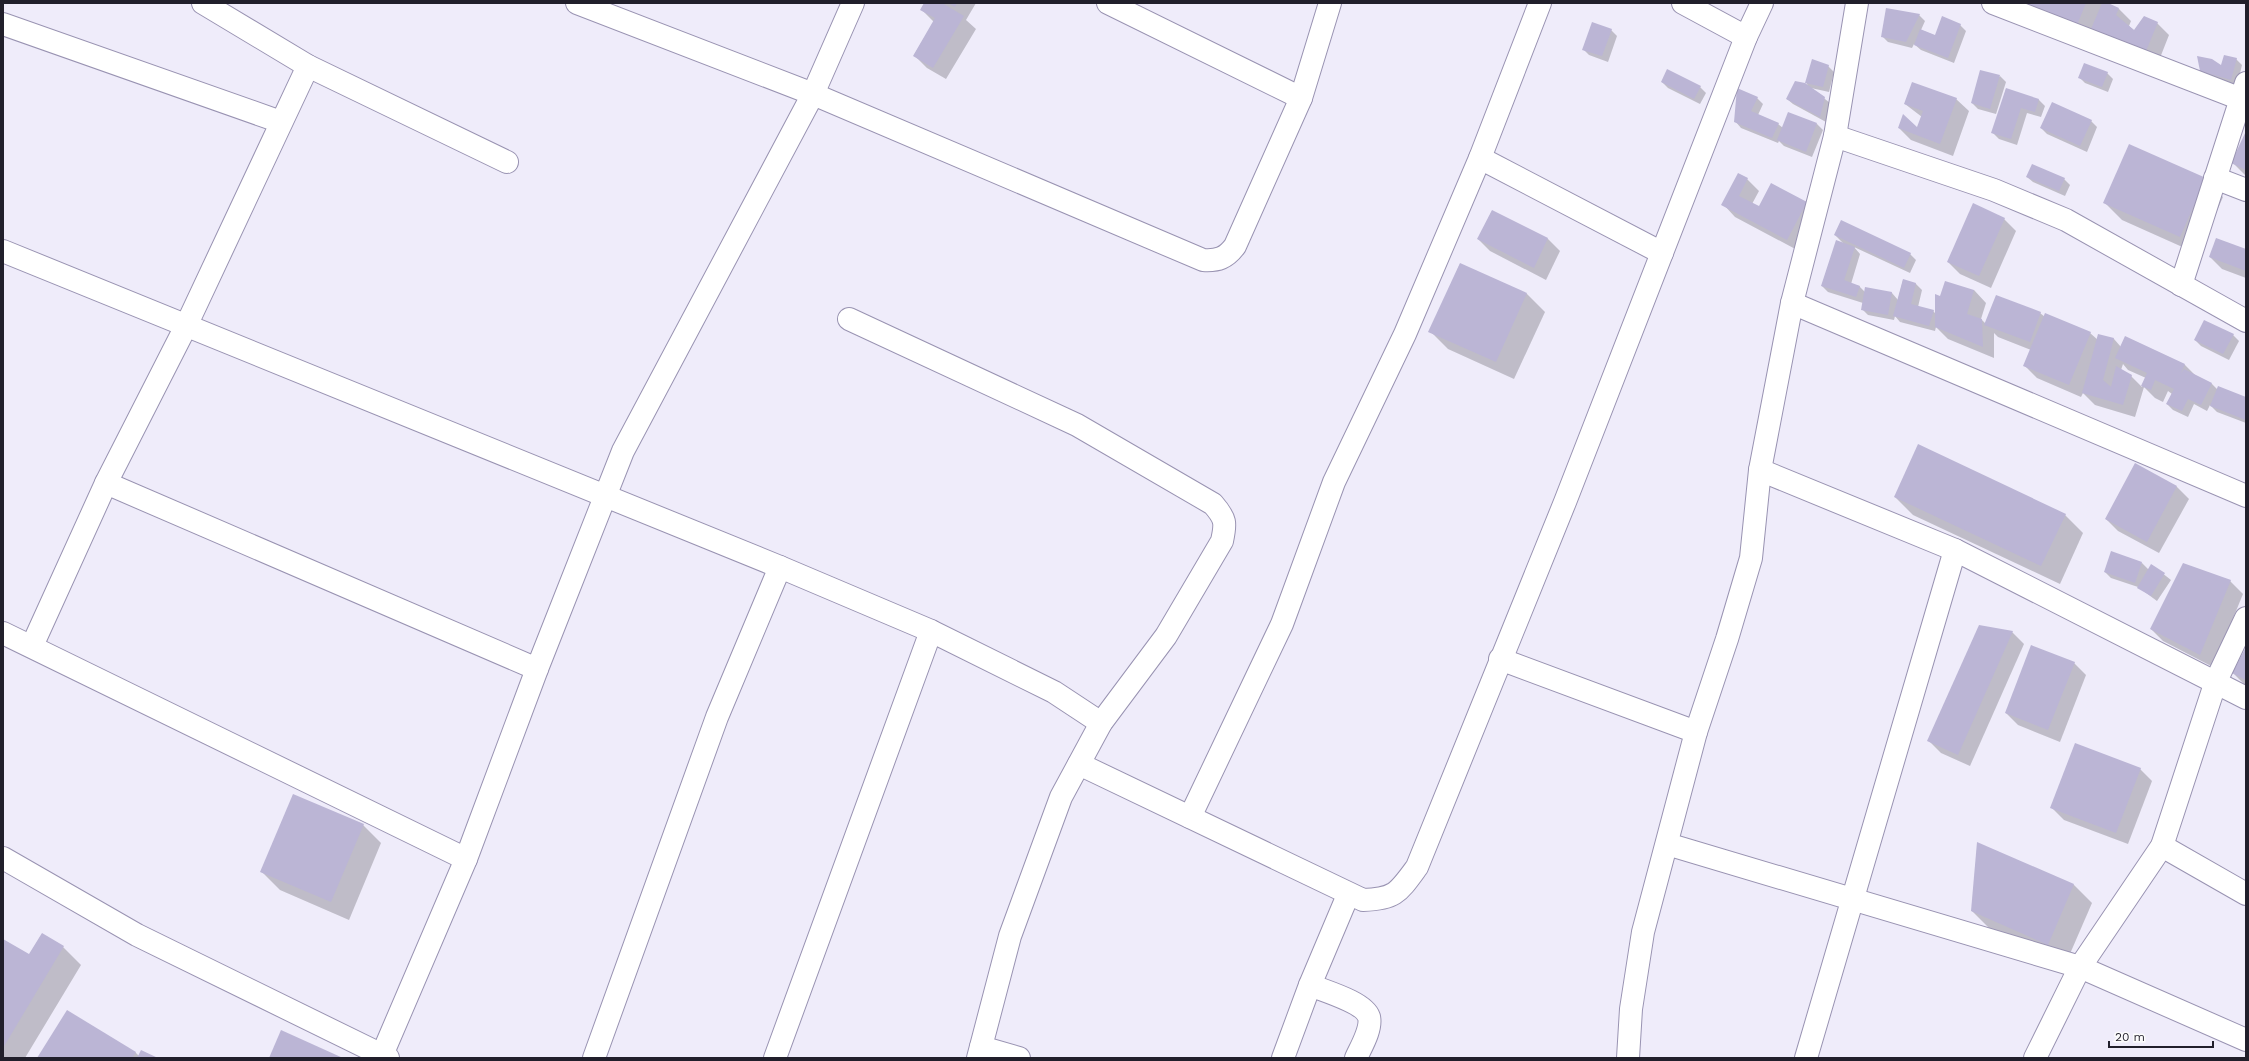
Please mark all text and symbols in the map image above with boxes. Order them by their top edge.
scale bar [2109,1023,2213,1049]
text: 20 m [2115,1030,2145,1044]

